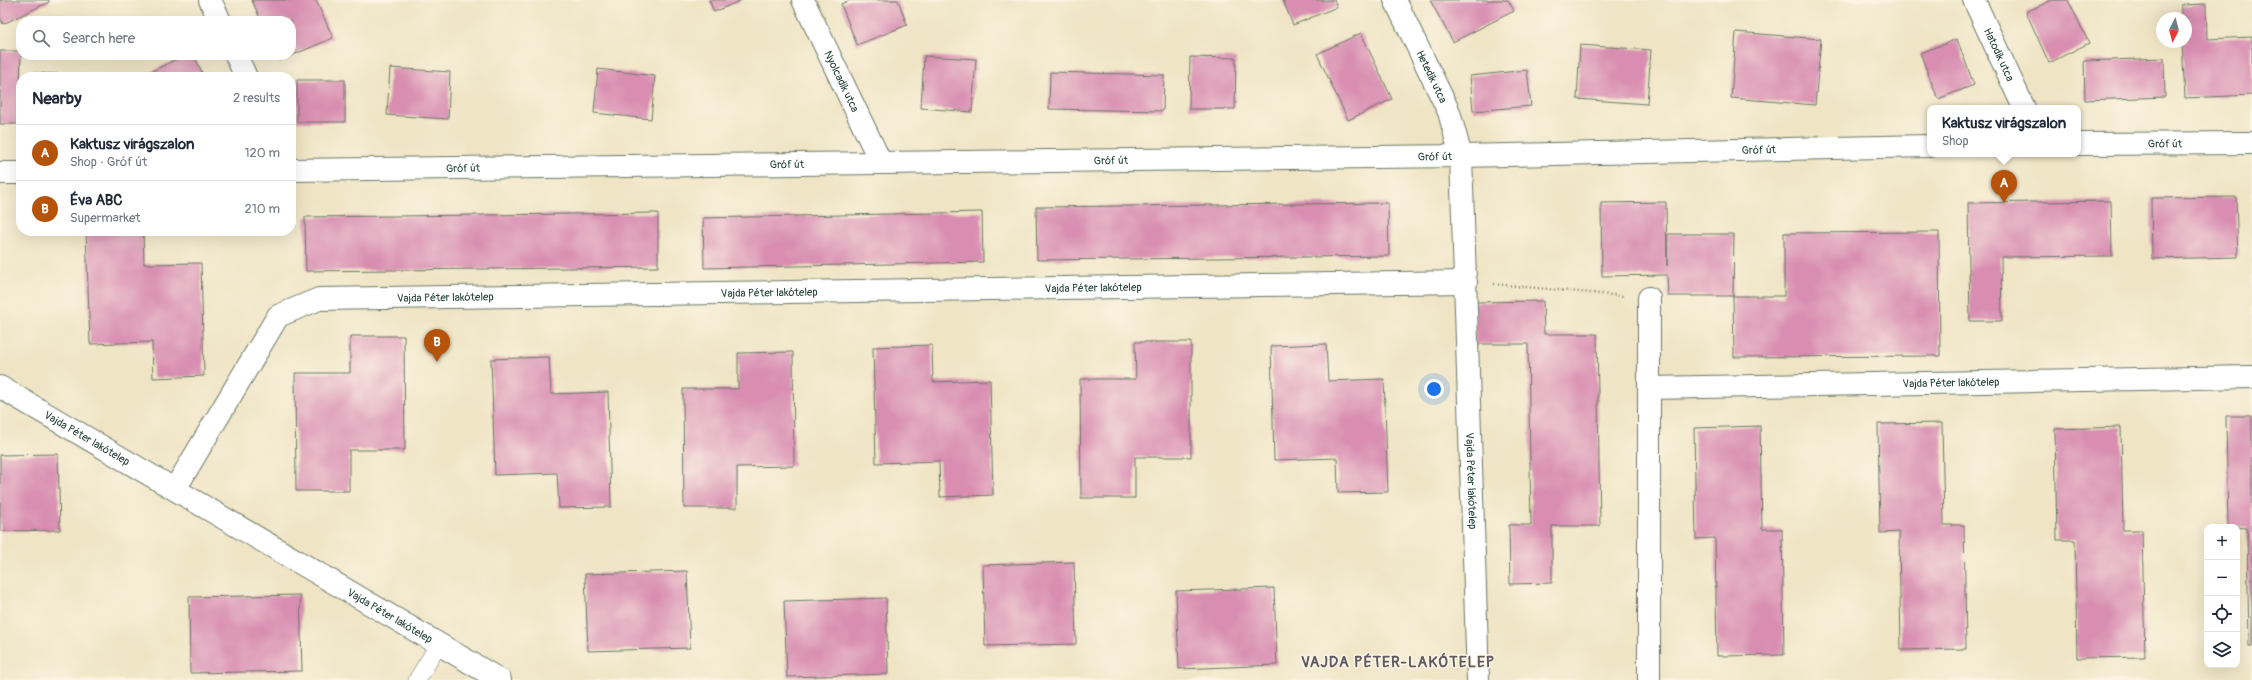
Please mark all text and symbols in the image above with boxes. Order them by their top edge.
north arrow [2156,12,2192,48]
search box [16,16,296,60]
street label: Hatodik utca [1981,26,2017,83]
icon: search [30,27,52,49]
text: Search here [62,29,135,48]
street label: Nyolcadik utca [822,48,862,114]
street label: Hetedik utca [1414,48,1450,105]
text: Nearby [32,88,81,109]
text: 2 results [233,90,280,106]
popup [1927,105,2081,157]
text: Kaktusz virágszalon [1942,114,2066,133]
text: Shop [1942,133,1969,149]
text: Kaktusz virágszalon [70,135,194,154]
street label: Gróf út [2148,137,2183,150]
street label: Gróf út [1742,143,1777,157]
text: A [41,145,49,161]
text: 120 m [244,145,280,161]
street label: Gróf út [1418,150,1453,163]
street label: Gróf út [1094,153,1129,167]
text: Shop · Gróf út [70,154,147,170]
street label: Gróf út [770,157,805,171]
street label: Gróf út [446,161,481,175]
pin: A [1991,170,2017,203]
text: Éva ABC [70,191,122,210]
text: B [41,201,49,217]
text: 210 m [244,201,280,217]
text: Supermarket [70,210,141,226]
street label: Vajda Péter lakótelep [1045,280,1142,295]
street label: Vajda Péter lakótelep [721,285,818,300]
street label: Vajda Péter lakótelep [397,290,494,304]
pin: B [424,329,450,362]
street label: Vajda Péter lakótelep [1902,375,1999,390]
your location [1424,379,1444,399]
street label: Vajda Péter lakótelep [42,408,132,468]
street label: Vajda Péter lakótelep [1463,432,1480,529]
map controls [2204,524,2240,668]
button: + [2204,524,2240,560]
button: − [2204,560,2240,596]
street label: Vajda Péter lakótelep [345,585,435,646]
button: locate [2204,596,2240,632]
button: layers [2204,632,2240,668]
district label: VAJDA PÉTER-LAKÓTELEP [1301,652,1495,672]

